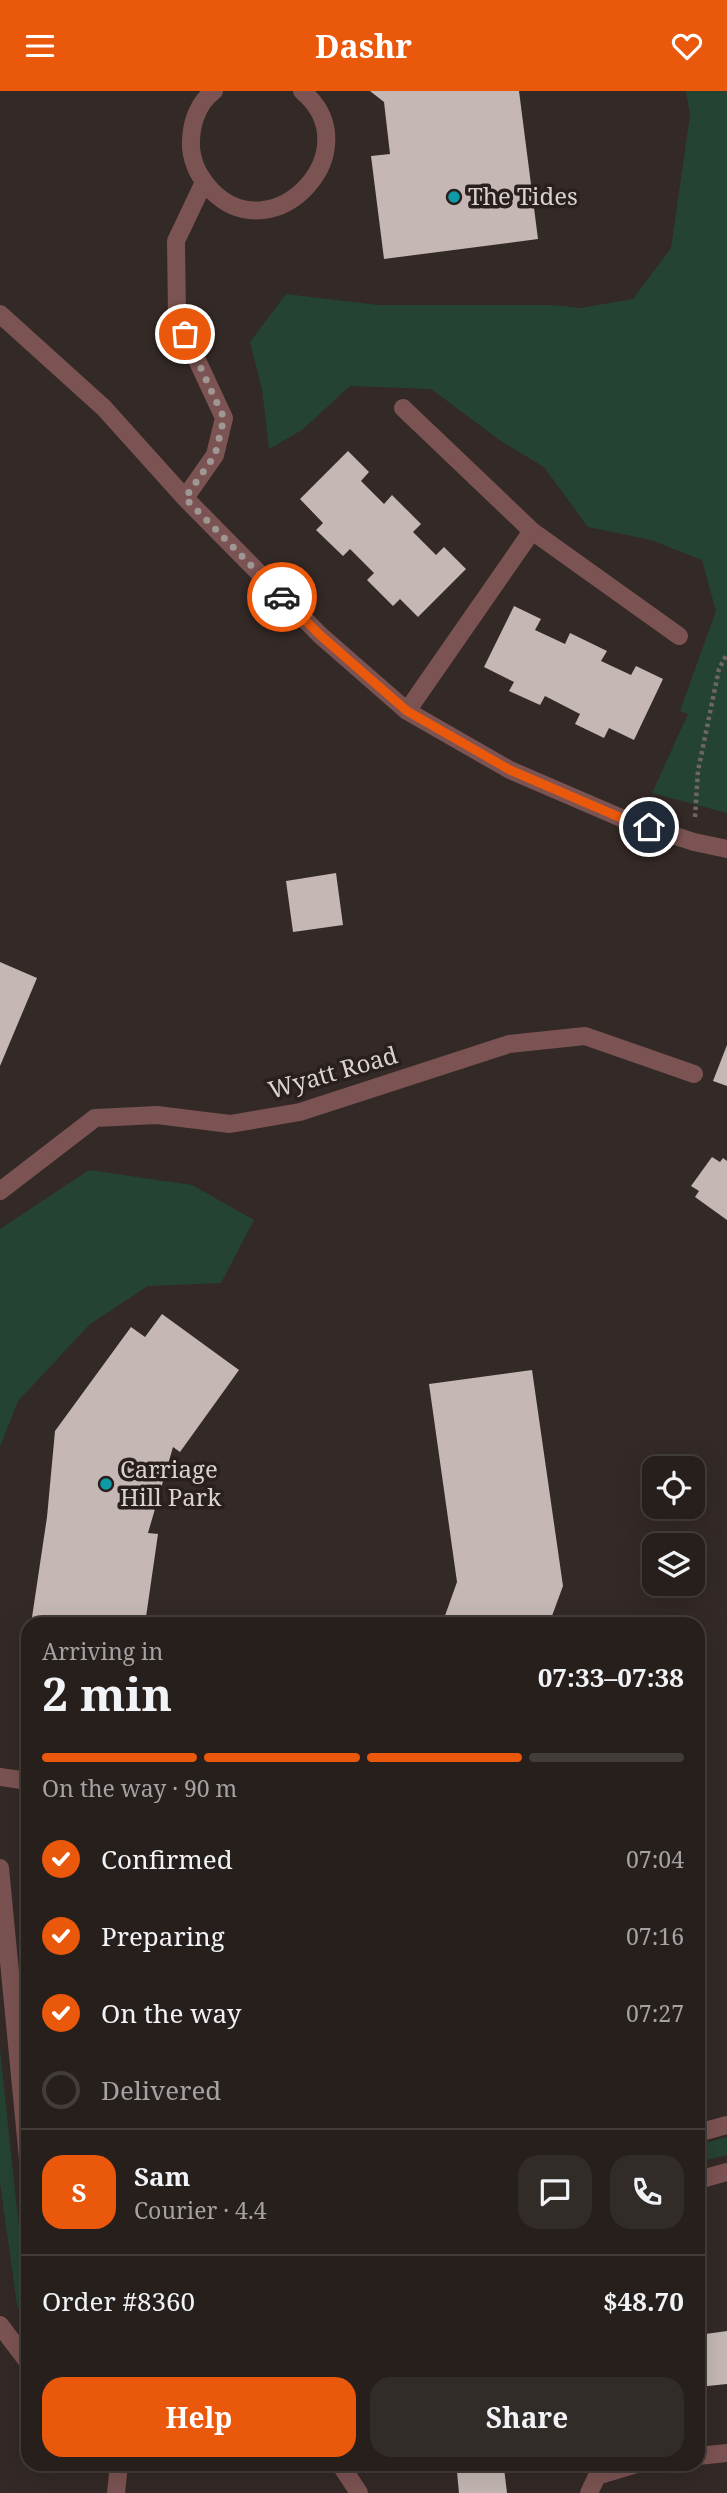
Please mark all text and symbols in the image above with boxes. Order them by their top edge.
text: Dashr [315,24,412,67]
icon: menu [21,27,59,65]
icon: heart [668,27,706,65]
place label: The Tides [468,179,578,212]
marker: The Tides [446,189,462,205]
pin [155,304,215,364]
icon: bag [166,315,204,353]
courier [247,562,317,632]
icon: car [263,578,301,616]
pin [619,797,679,857]
icon: home [630,808,668,846]
street label: Wyatt Road [264,1037,401,1106]
place label: Carriage Hill Park [120,1452,222,1513]
map controls [642,1456,705,1596]
button: locate [642,1456,705,1519]
marker: Carriage Hill Park [98,1476,114,1492]
button: layers [642,1533,705,1596]
text: Arriving in [42,1635,163,1667]
text: 07:33–07:38 [538,1659,684,1695]
text: 2 min [42,1662,172,1724]
text: On the way · 90 m [42,1772,237,1804]
icon: check [42,1840,80,1878]
text: Confirmed [101,1841,233,1877]
text: 07:04 [626,1843,684,1875]
icon: check [42,1917,80,1955]
text: Preparing [101,1918,225,1954]
text: 07:16 [626,1920,684,1952]
icon: check [42,1994,80,2032]
text: On the way [101,1995,241,2031]
text: 07:27 [626,1997,684,2029]
text: Delivered [101,2072,221,2108]
button: chat [518,2155,592,2229]
button: phone [610,2155,684,2229]
text: Sam [134,2158,190,2194]
text: S [71,2174,87,2210]
text: Courier · 4.4 [134,2194,267,2226]
text: Order #8360 [42,2283,195,2319]
text: $48.70 [603,2283,684,2319]
button: Help [42,2377,356,2457]
button: Share [370,2377,684,2457]

